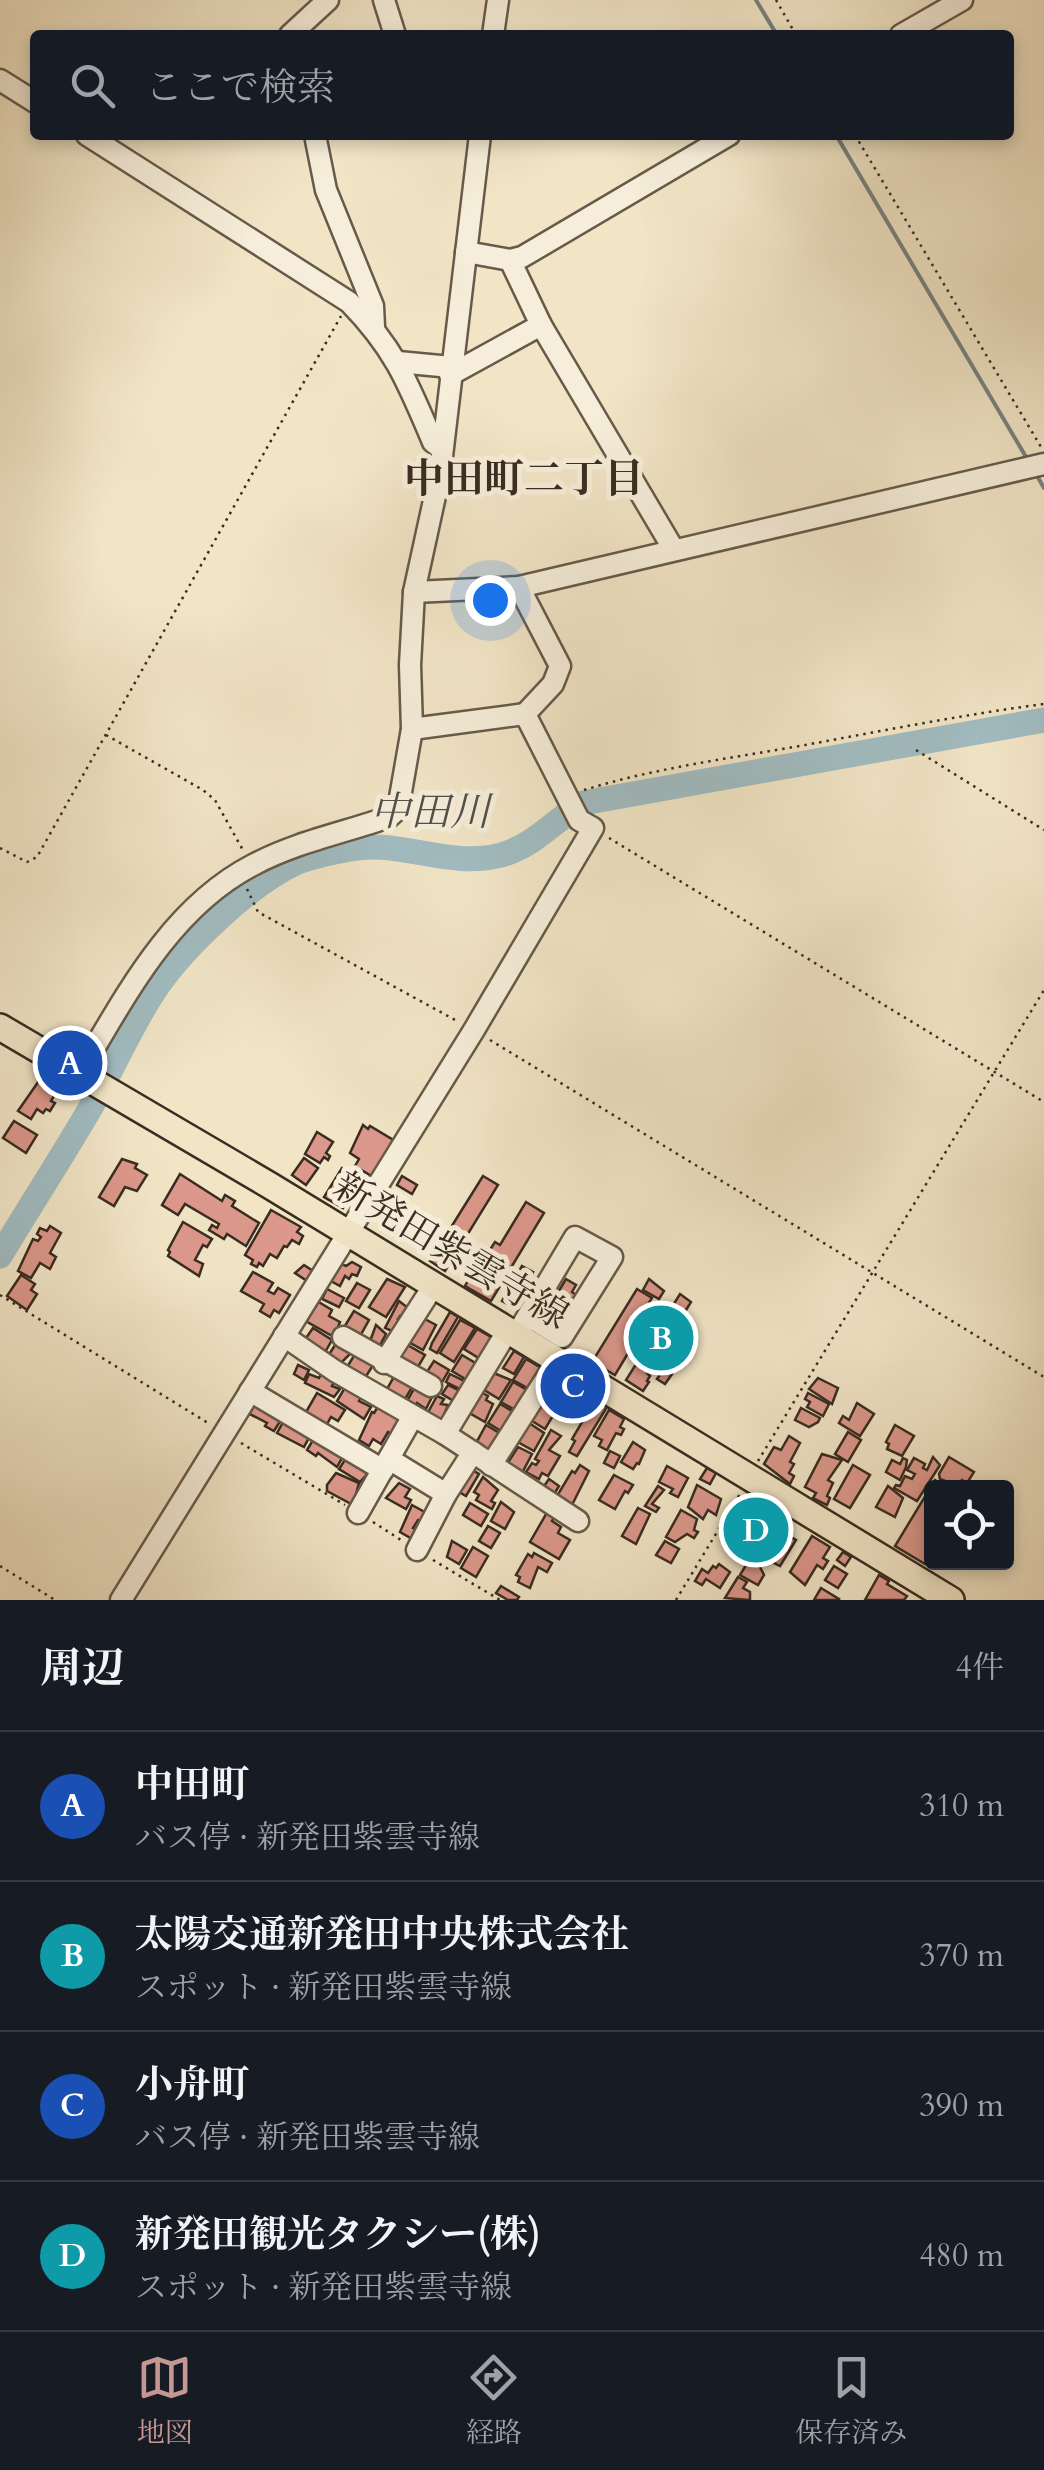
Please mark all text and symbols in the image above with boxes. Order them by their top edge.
search box [30,30,1014,140]
icon: search [65,58,120,113]
text: ここで検索 [145,62,335,114]
district label: 中田町二丁目 [404,452,644,507]
your location [465,575,516,626]
water label: 中田川 [370,785,494,840]
pin: A [38,1026,102,1100]
street label: 新発田紫雲寺線 [324,1160,578,1342]
pin: B [628,1300,694,1376]
pin: C [540,1348,606,1424]
map controls [924,1480,1014,1570]
button: locate [924,1480,1014,1570]
pin: D [724,1492,788,1568]
text: 周辺 [40,1640,124,1697]
text: 4件 [956,1646,1004,1690]
text: 中田町 [135,1759,249,1811]
text: A [60,1784,85,1828]
text: 310 m [919,1784,1004,1828]
text: バス停 · 新発田紫雲寺線 [135,1816,480,1860]
text: 太陽交通新発田中央株式会社 [135,1909,629,1961]
text: B [61,1934,84,1978]
text: 370 m [919,1934,1004,1978]
text: スポット · 新発田紫雲寺線 [135,1966,512,2010]
text: 小舟町 [135,2059,249,2111]
text: C [60,2084,85,2128]
text: 390 m [919,2084,1004,2128]
text: バス停 · 新発田紫雲寺線 [135,2116,480,2160]
text: 新発田観光タクシー(株) [135,2209,541,2261]
text: D [59,2234,86,2278]
text: 480 m [919,2234,1004,2278]
text: スポット · 新発田紫雲寺線 [135,2266,512,2310]
tab: 地図 [137,2350,193,2452]
tab: 経路 [466,2350,522,2452]
tab: 保存済み [795,2350,907,2452]

